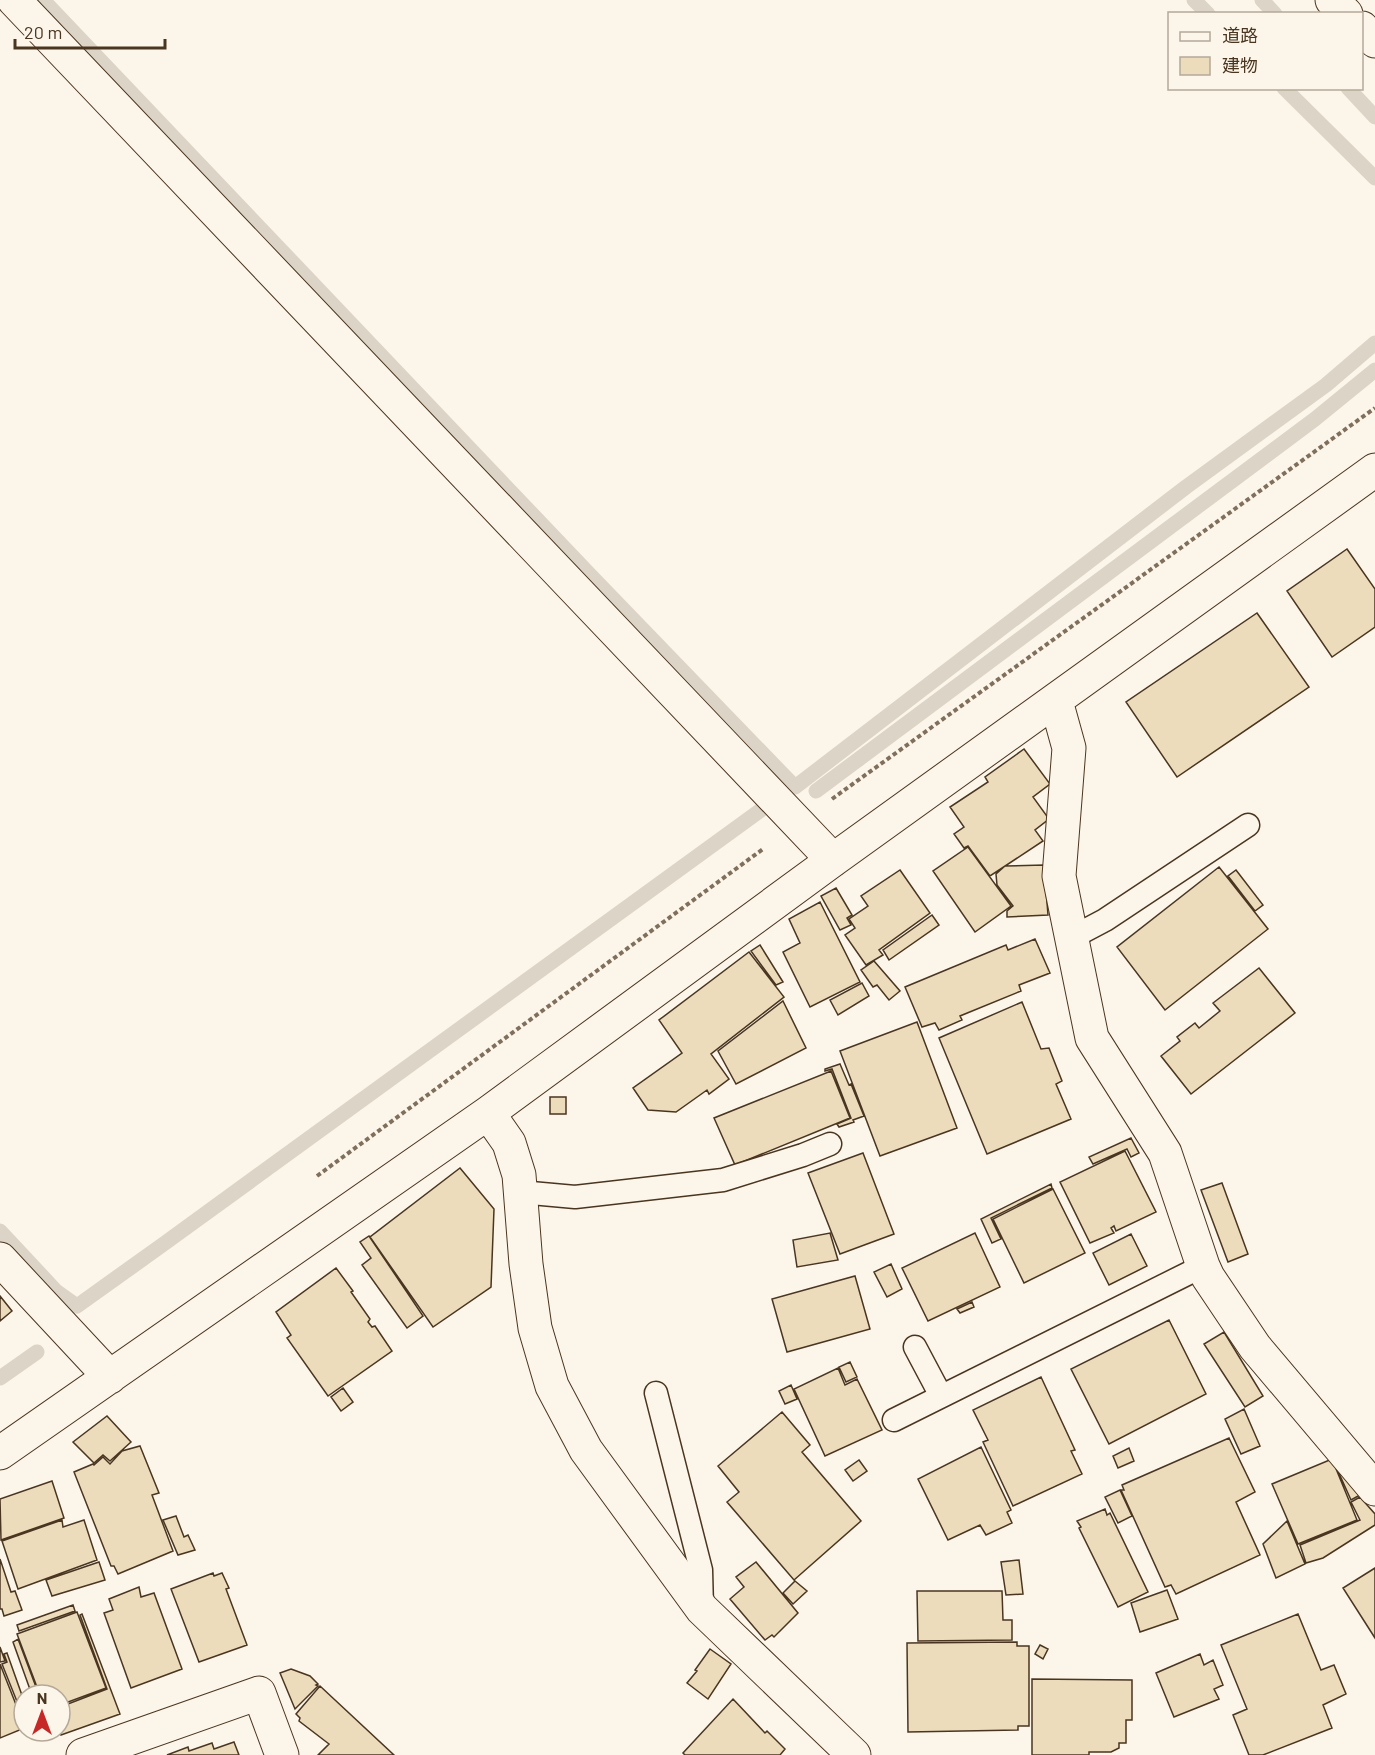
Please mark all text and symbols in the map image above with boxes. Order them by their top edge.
scale bar [15,12,165,50]
legend [1168,12,1363,90]
text: 20 m [24,21,62,43]
text: 道路 [1222,24,1258,46]
text: 建物 [1222,54,1258,76]
north arrow [12,1683,72,1743]
text: N [37,1688,47,1707]

